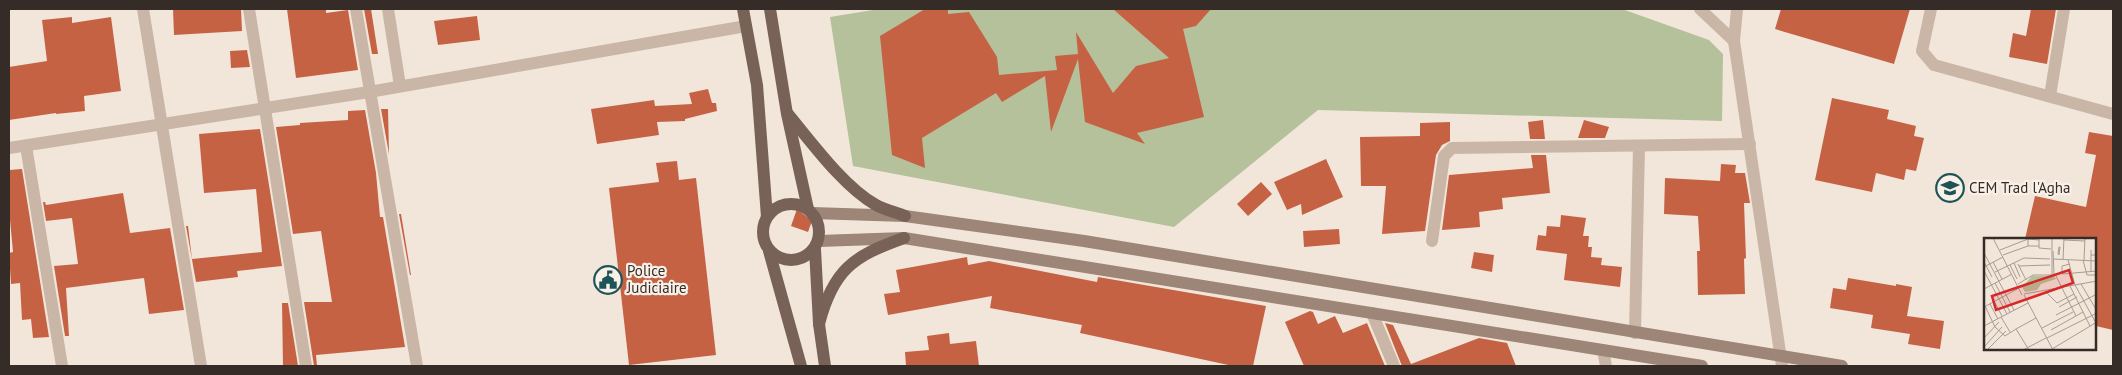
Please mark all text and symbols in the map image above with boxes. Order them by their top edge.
school or university icon: CEM Trad l'Agha [1935,173,1965,203]
place label: CEM Trad l'Agha [1969,178,2070,197]
inset map [1984,238,2097,350]
place label: Police Judiciaire [626,261,687,297]
public building icon: Police Judiciaire [593,265,623,295]

